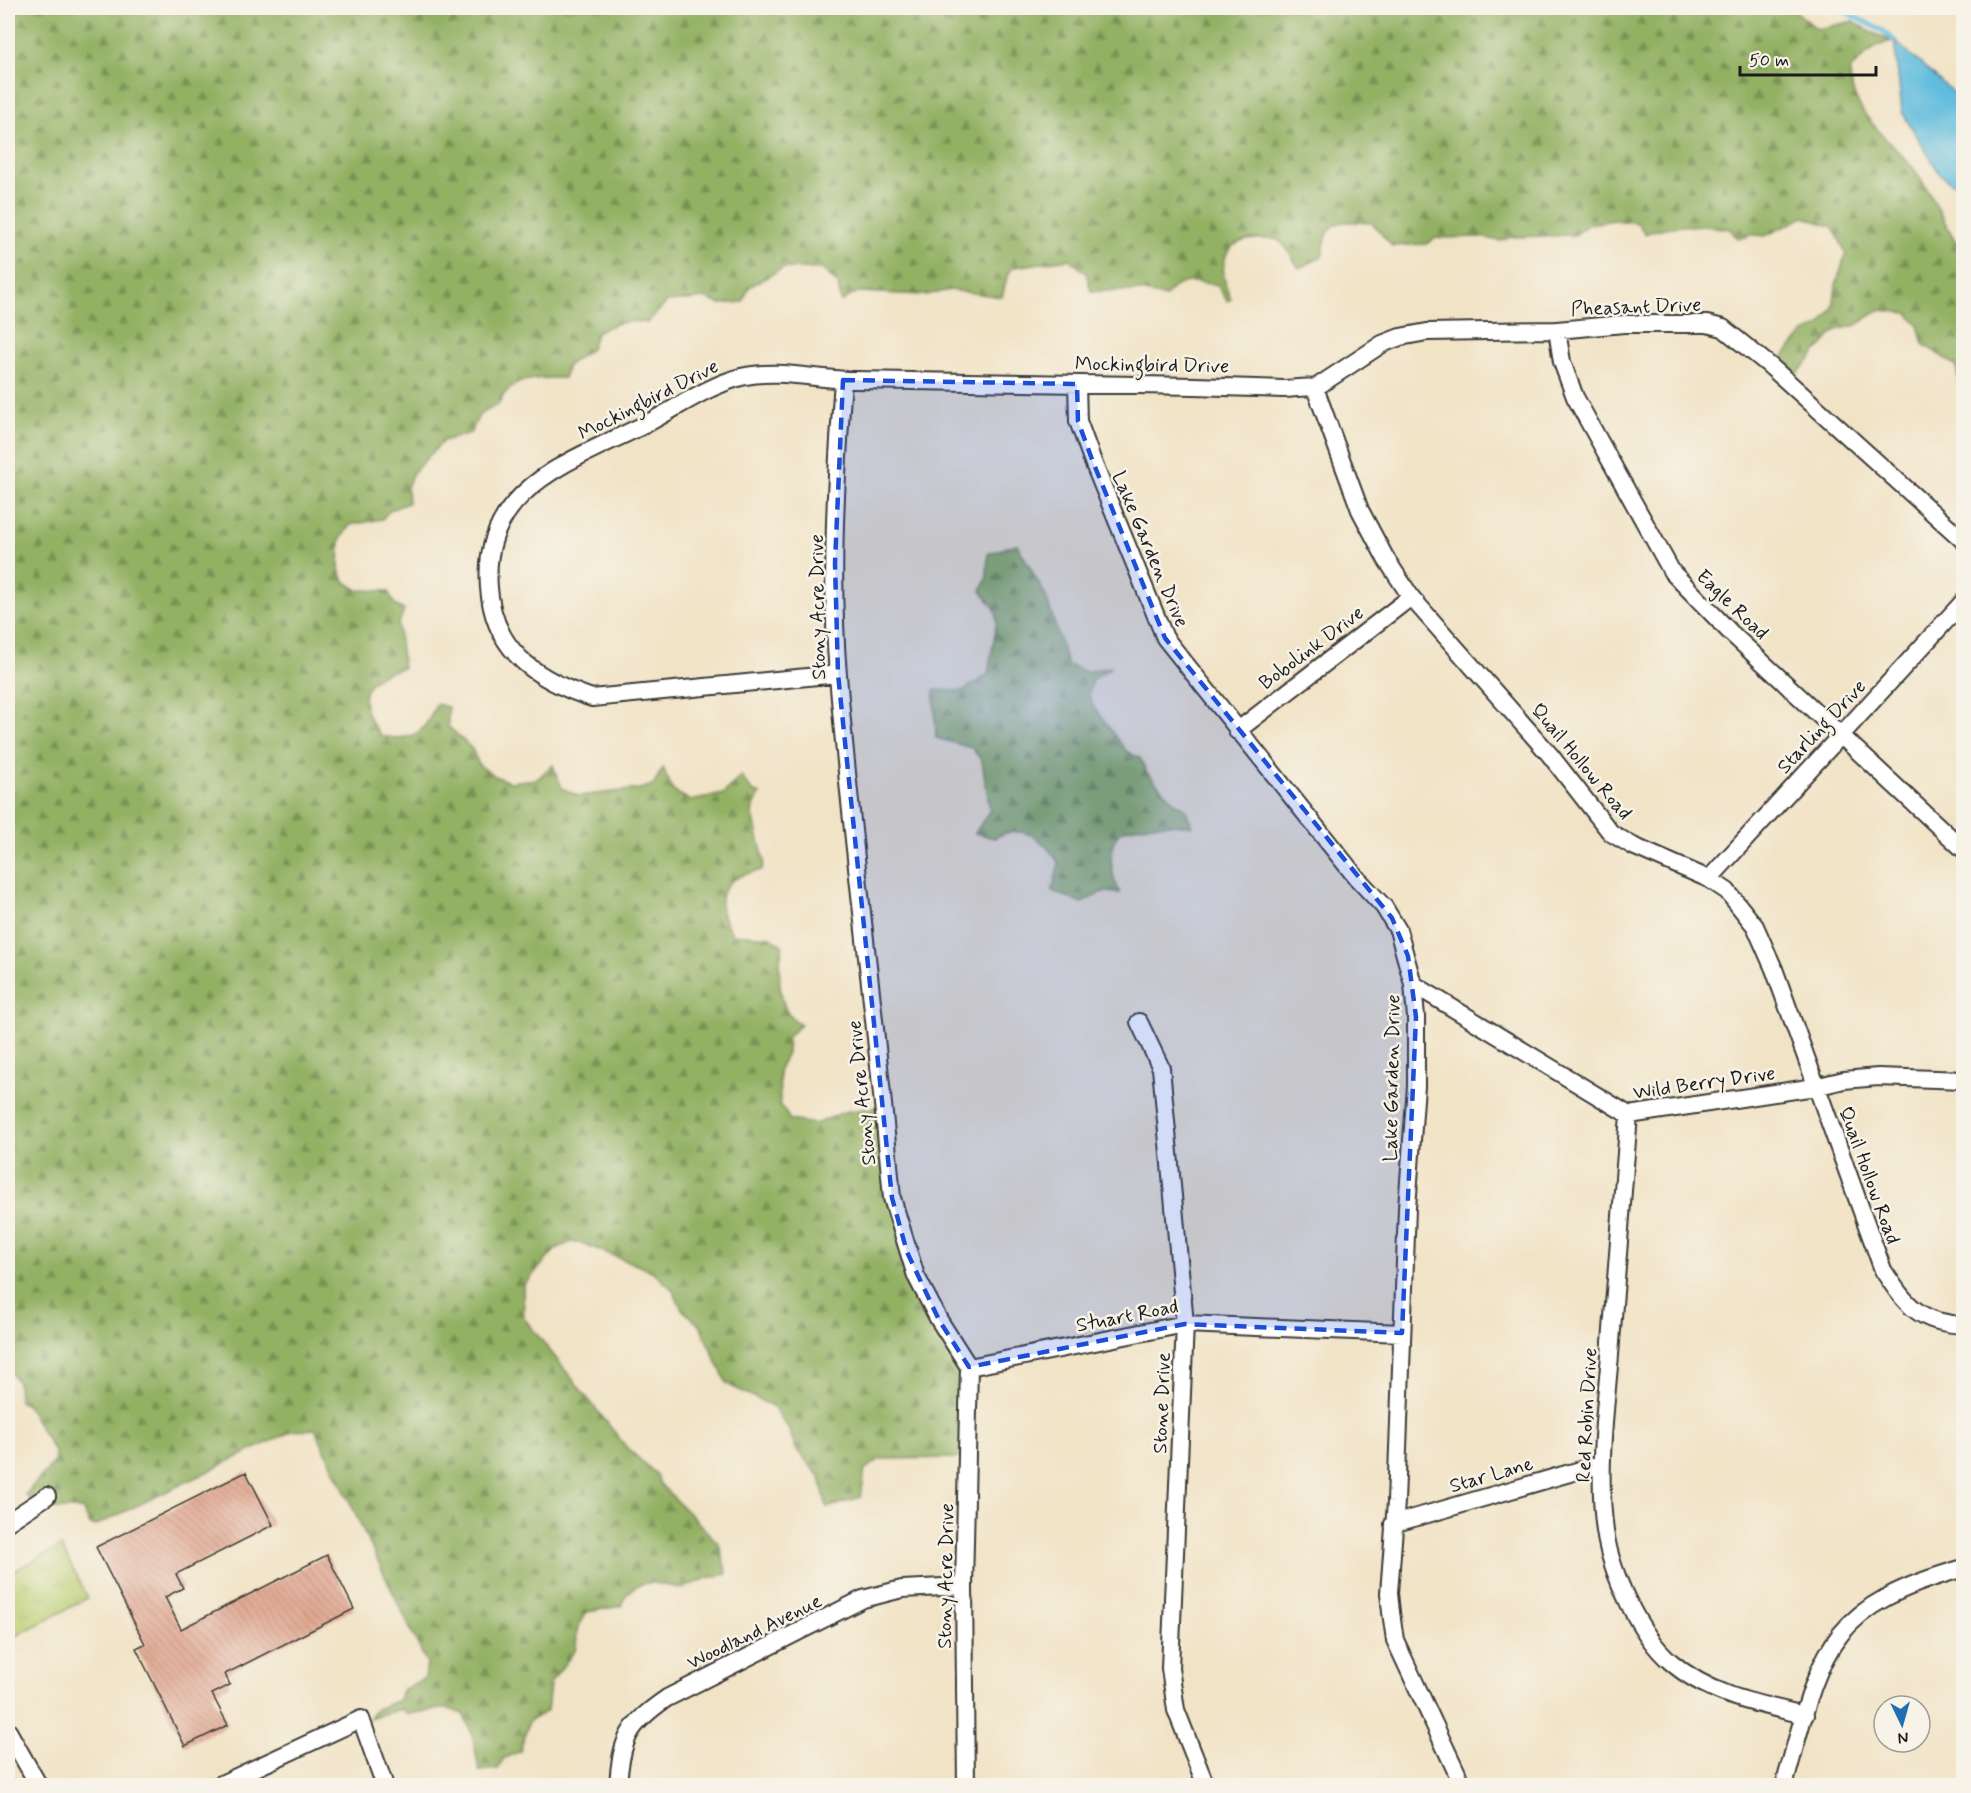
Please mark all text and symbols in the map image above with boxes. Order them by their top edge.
scale bar [1740,39,1876,77]
text: 50 m [1749,49,1789,73]
street label: Pheasant Drive [1570,292,1702,323]
street label: Mockingbird Drive [1075,351,1229,382]
street label: Mockingbird Drive [574,353,724,449]
street label: Lake Garden Drive [1105,467,1195,632]
street label: Stony Acre Drive [804,534,833,680]
street label: Eagle Road [1690,564,1774,646]
street label: Bobolink Drive [1254,600,1370,697]
street label: Starling Drive [1771,674,1874,781]
street label: Quail Hollow Road [1524,698,1638,826]
street label: Lake Garden Drive [1378,994,1407,1162]
street label: Stony Acre Drive [841,1019,884,1167]
street label: Wild Berry Drive [1631,1060,1777,1107]
street label: Quail Hollow Road [1831,1103,1906,1248]
street label: Stuart Road [1074,1293,1181,1340]
street label: Red Robin Drive [1570,1347,1605,1483]
street label: Stone Drive [1147,1352,1178,1454]
street label: Star Lane [1446,1451,1536,1500]
street label: Stony Acre Drive [932,1503,961,1649]
street label: Woodland Avenue [683,1588,827,1677]
north arrow [1872,1694,1932,1754]
text: N [1897,1727,1909,1748]

